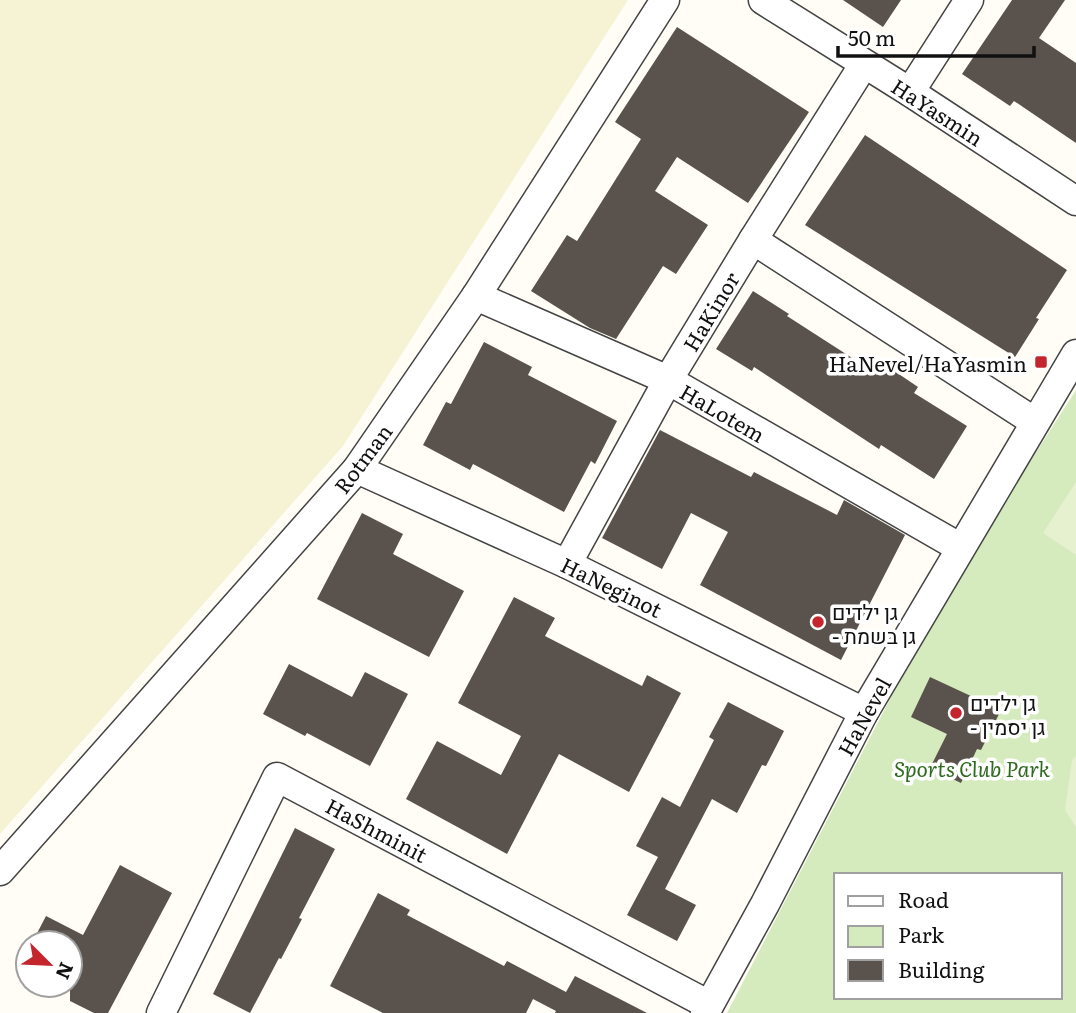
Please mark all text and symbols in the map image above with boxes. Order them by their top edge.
scale bar [838,14,1034,58]
text: 50 m [848,21,895,52]
street label: HaYasmin [886,70,990,152]
street label: HaKinor [674,265,746,357]
place label: HaNevel/HaYasmin [829,347,1027,378]
marker: HaNevel/HaYasmin [1033,354,1049,370]
street label: HaLotem [675,375,771,449]
street label: Rotman [326,417,399,499]
street label: HaNeginot [556,548,668,624]
place label: גן ילדים - גן בשמת [832,595,916,650]
marker: גן ילדים - גן בשמת [810,614,826,630]
street label: HaNevel [829,671,897,761]
place label: גן ילדים - גן יסמין [970,686,1045,741]
marker: גן ילדים - גן יסמין [948,705,964,721]
park label: Sports Club Park [894,752,1051,783]
street label: HaShminit [321,789,434,869]
legend [834,873,1062,999]
text: Road [898,883,949,914]
text: Park [898,918,944,949]
north arrow [14,929,84,999]
text: Building [898,953,985,984]
text: N [49,958,81,984]

